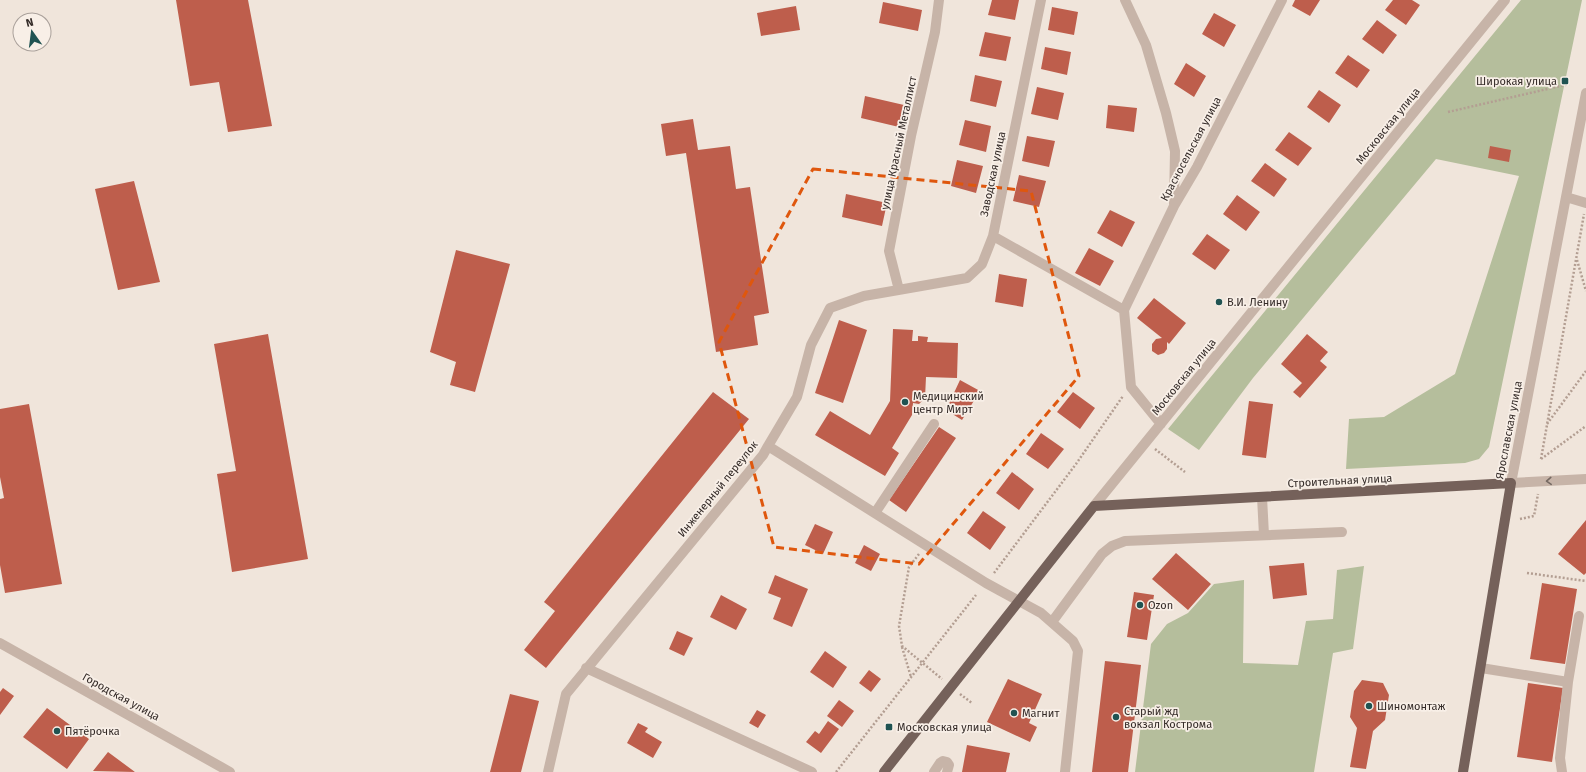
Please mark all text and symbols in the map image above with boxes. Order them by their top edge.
north arrow [12,12,52,52]
text: N [25,16,35,30]
street label: улица Красный Металлист [878,75,920,211]
place label: Широкая улица [1476,75,1557,88]
marker: Широкая улица [1560,76,1570,86]
street label: Московская улица [1353,85,1423,167]
street label: Красносельская улица [1158,95,1224,203]
street label: Заводская улица [978,130,1008,218]
place label: В.И. Ленину [1227,296,1288,309]
marker: В.И. Ленину [1214,297,1224,307]
street label: Московская улица [1149,336,1219,418]
street label: Ярославская улица [1493,380,1525,480]
place label: Медицинский центр Мирт [913,390,984,416]
marker: Медицинский центр Мирт [900,397,910,407]
street label: Инженерный переулок [675,438,761,540]
street label: Строительная улица [1287,472,1393,490]
one-way arrow [1546,477,1552,485]
place label: Ozon [1148,599,1173,612]
marker: Ozon [1135,600,1145,610]
street label: Городская улица [80,670,162,724]
place label: Шиномонтаж [1377,700,1446,713]
marker: Шиномонтаж [1364,701,1374,711]
place label: Старый жд вокзал Кострома [1124,705,1212,731]
place label: Магнит [1022,707,1059,720]
marker: Магнит [1009,708,1019,718]
marker: Старый жд вокзал Кострома [1111,712,1121,722]
place label: Московская улица [897,721,992,734]
marker: Московская улица [884,722,894,732]
place label: Пятёрочка [65,725,120,738]
marker: Пятёрочка [52,726,62,736]

